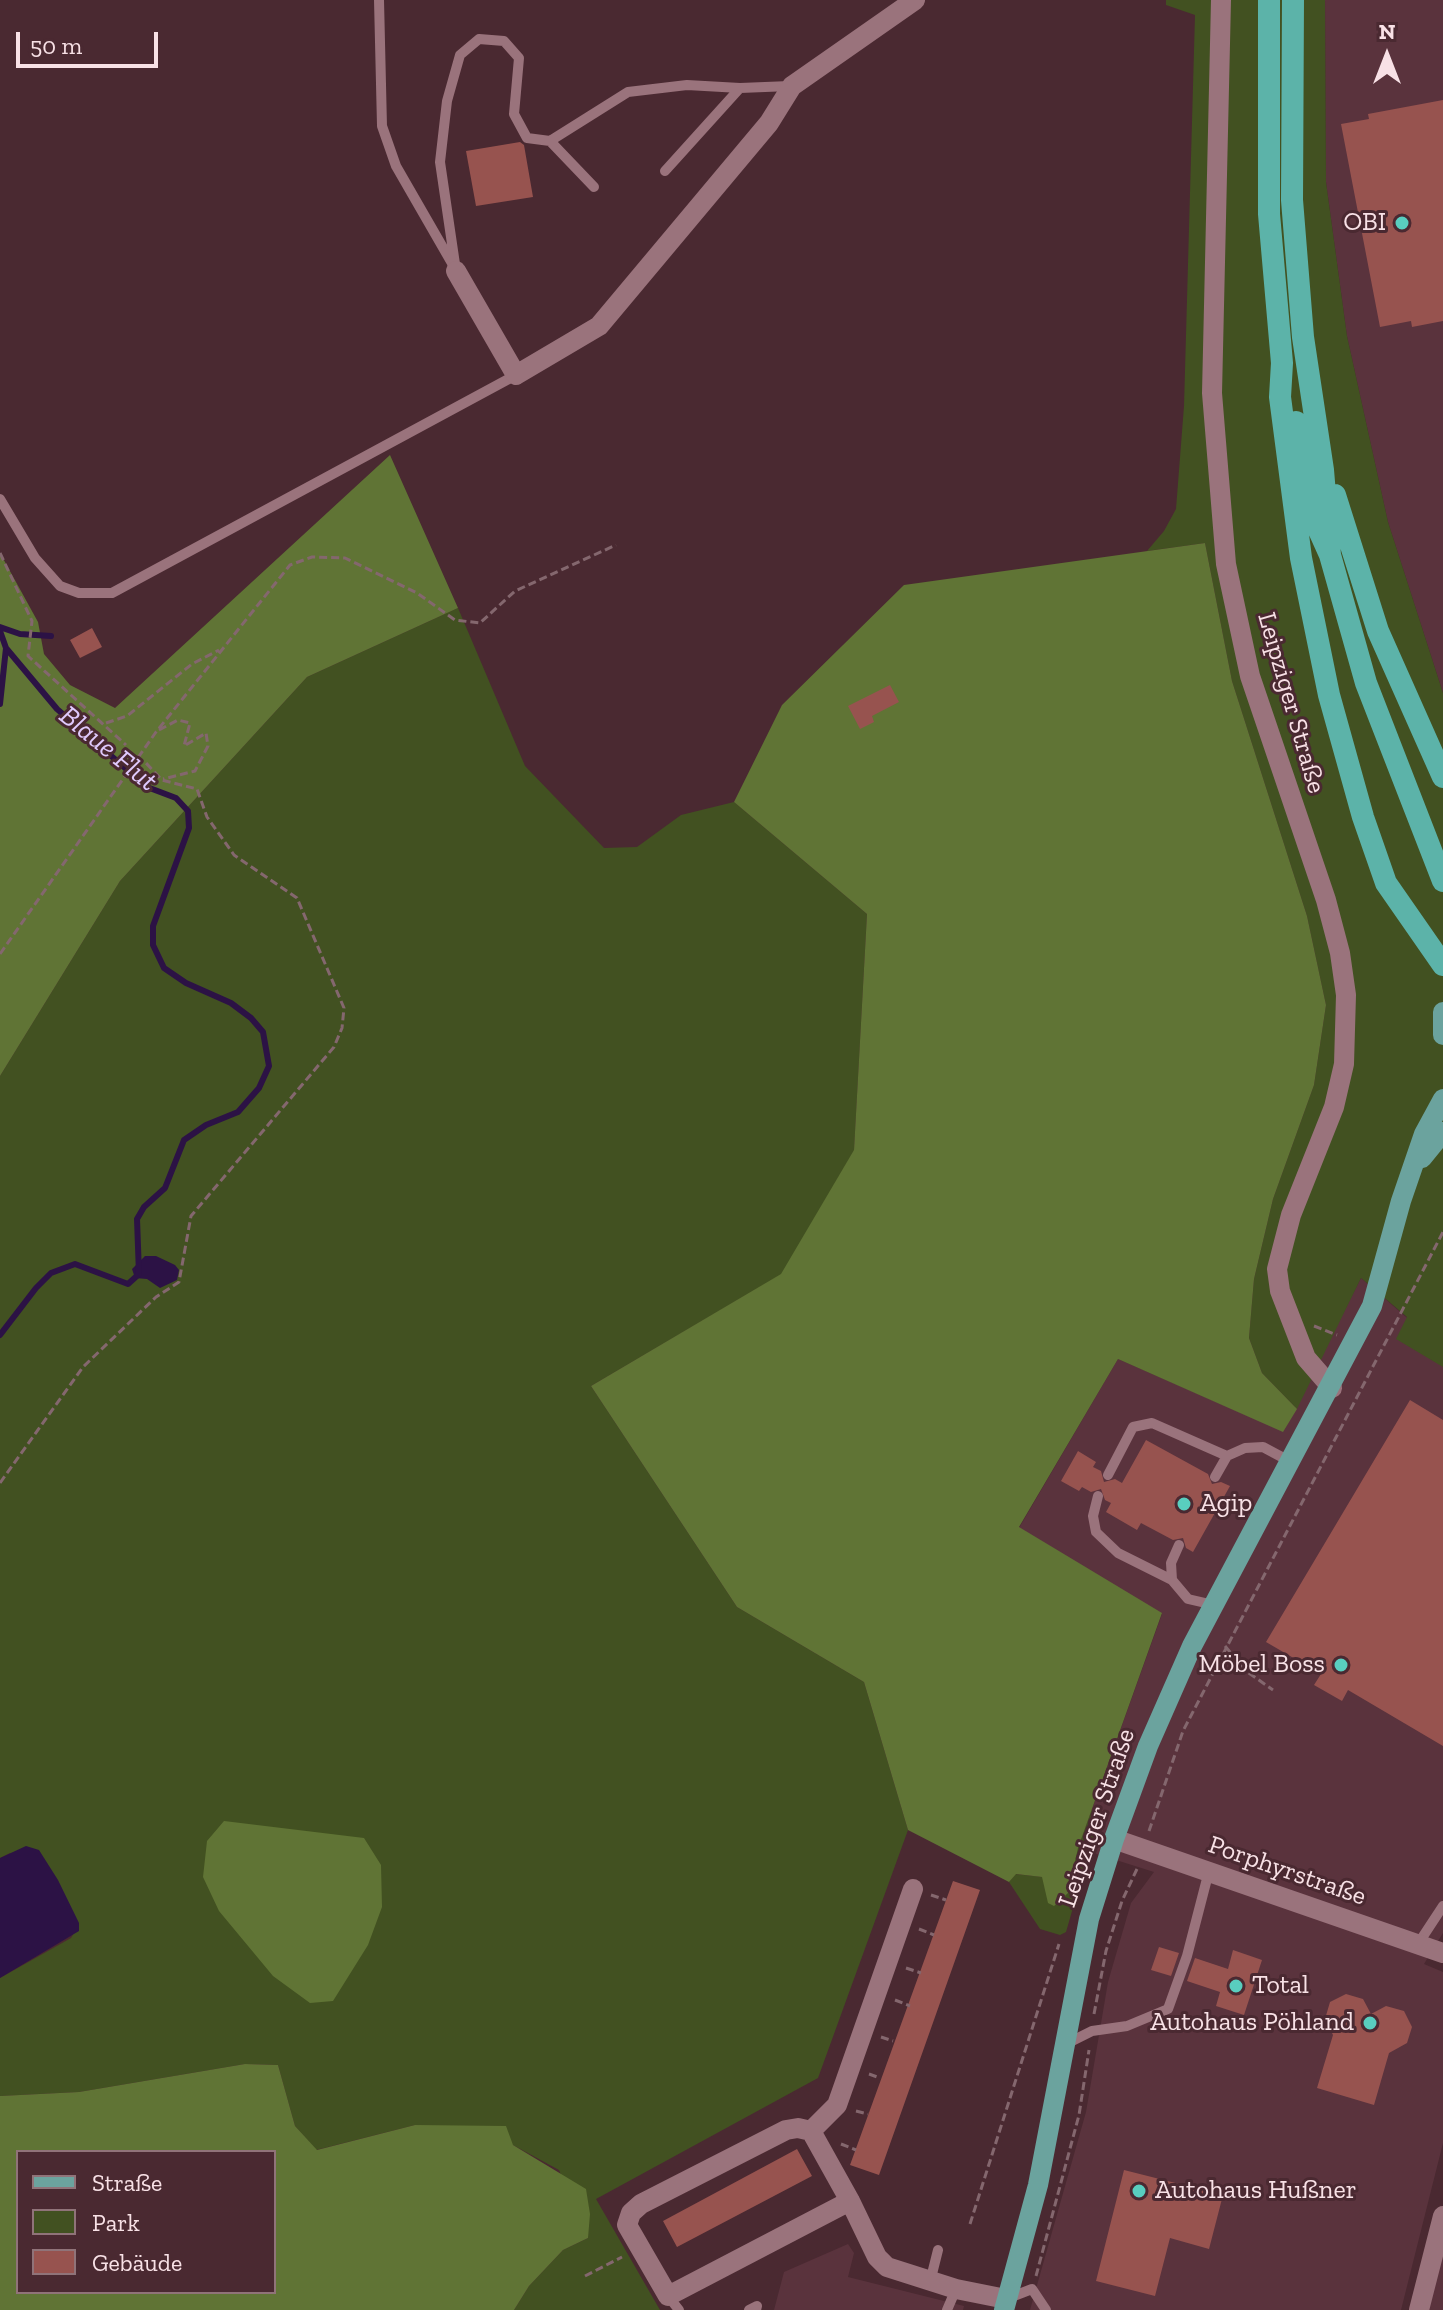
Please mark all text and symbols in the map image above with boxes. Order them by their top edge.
scale bar [20,16,162,66]
north arrow [1347,16,1427,96]
text: N [1379,18,1395,45]
text: 50 m [30,31,82,60]
place label: OBI [1343,207,1386,239]
marker: OBI [1393,214,1411,232]
street label: Leipziger Straße [1250,609,1332,797]
water label: Blaue Flut [52,699,164,799]
place label: Agip [1200,1488,1252,1520]
marker: Agip [1175,1495,1193,1513]
place label: Möbel Boss [1199,1649,1325,1681]
marker: Möbel Boss [1332,1656,1350,1674]
street label: Leipziger Straße [1052,1725,1142,1911]
street label: Porphyrstraße [1204,1829,1370,1913]
place label: Total [1252,1970,1309,2002]
marker: Total [1227,1977,1245,1995]
place label: Autohaus Pöhland [1150,2007,1354,2039]
marker: Autohaus Pöhland [1361,2014,1379,2032]
legend [16,2150,276,2294]
text: Straße [92,2168,162,2197]
place label: Autohaus Hußner [1155,2175,1357,2207]
marker: Autohaus Hußner [1130,2182,1148,2200]
text: Park [92,2208,140,2237]
text: Gebäude [92,2248,182,2277]

